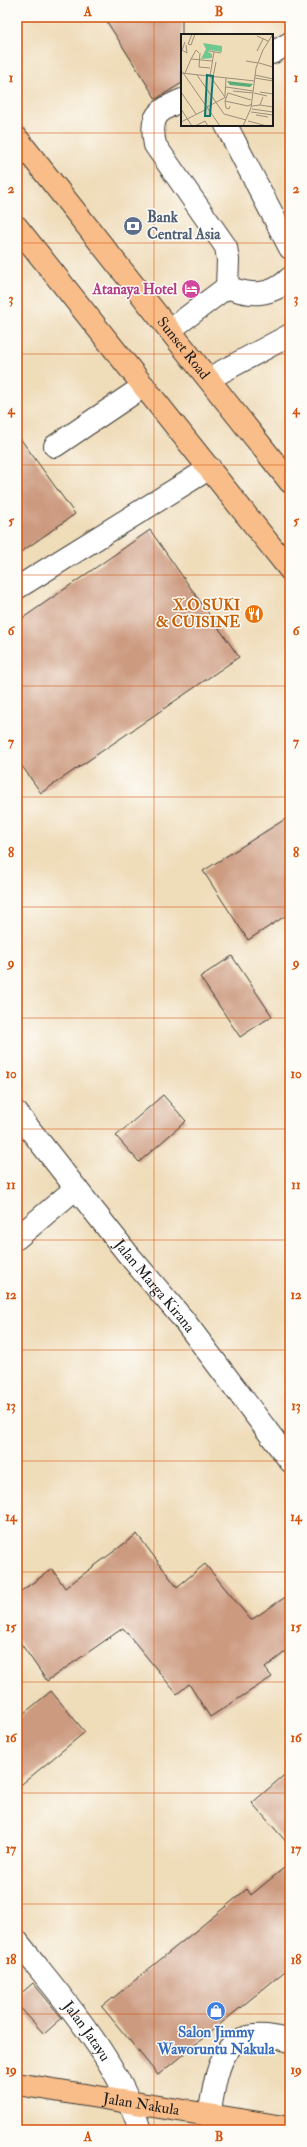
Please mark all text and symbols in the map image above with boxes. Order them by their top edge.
text: A [83,4,93,20]
text: B [215,4,223,20]
inset map [181,34,273,126]
text: 1 [9,70,14,86]
text: 1 [294,70,299,86]
text: 2 [8,181,15,197]
text: 2 [293,181,300,197]
place label: Bank Central Asia [147,208,221,244]
bank icon: Bank Central Asia [122,215,144,237]
hotel icon: Atanaya Hotel [180,278,202,300]
place label: Atanaya Hotel [92,280,177,300]
text: 3 [9,291,14,307]
text: 3 [294,291,299,307]
street label: Sunset Road [153,313,215,384]
text: 4 [6,402,15,418]
text: 4 [291,402,300,418]
text: 5 [8,513,14,529]
text: 5 [293,513,299,529]
place label: X.O SUKI & CUISINE [156,596,240,632]
restaurant icon: X.O SUKI & CUISINE [243,603,265,625]
text: 6 [8,623,16,639]
text: 6 [293,623,301,639]
text: 7 [8,734,15,750]
text: 7 [293,734,300,750]
text: 8 [8,845,14,861]
text: 8 [293,845,299,861]
text: 9 [6,955,15,971]
text: 9 [291,955,300,971]
text: 10 [5,1066,17,1082]
text: 10 [290,1066,302,1082]
text: 11 [6,1177,16,1193]
text: 11 [291,1177,301,1193]
street label: Jalan Marga Kirana [109,1235,200,1337]
text: 12 [5,1287,17,1303]
text: 12 [290,1287,302,1303]
text: 13 [6,1398,16,1414]
text: 13 [291,1398,301,1414]
text: 14 [5,1509,18,1525]
text: 14 [290,1509,303,1525]
text: 15 [6,1619,16,1635]
text: 15 [291,1619,301,1635]
text: 16 [5,1730,18,1746]
text: 16 [290,1730,303,1746]
text: 17 [6,1841,17,1857]
text: 17 [291,1841,302,1857]
text: 18 [6,1952,16,1968]
text: 18 [291,1952,301,1968]
street label: Jalan Jatayu [57,1996,115,2065]
shop icon: Salon Jimmy Waworuntu Nakula [205,2000,227,2022]
place label: Salon Jimmy Waworuntu Nakula [156,2023,275,2059]
text: 19 [5,2062,17,2078]
text: 19 [290,2062,302,2078]
street label: Jalan Nakula [101,2088,182,2120]
text: A [83,2129,93,2145]
text: B [215,2129,223,2145]

